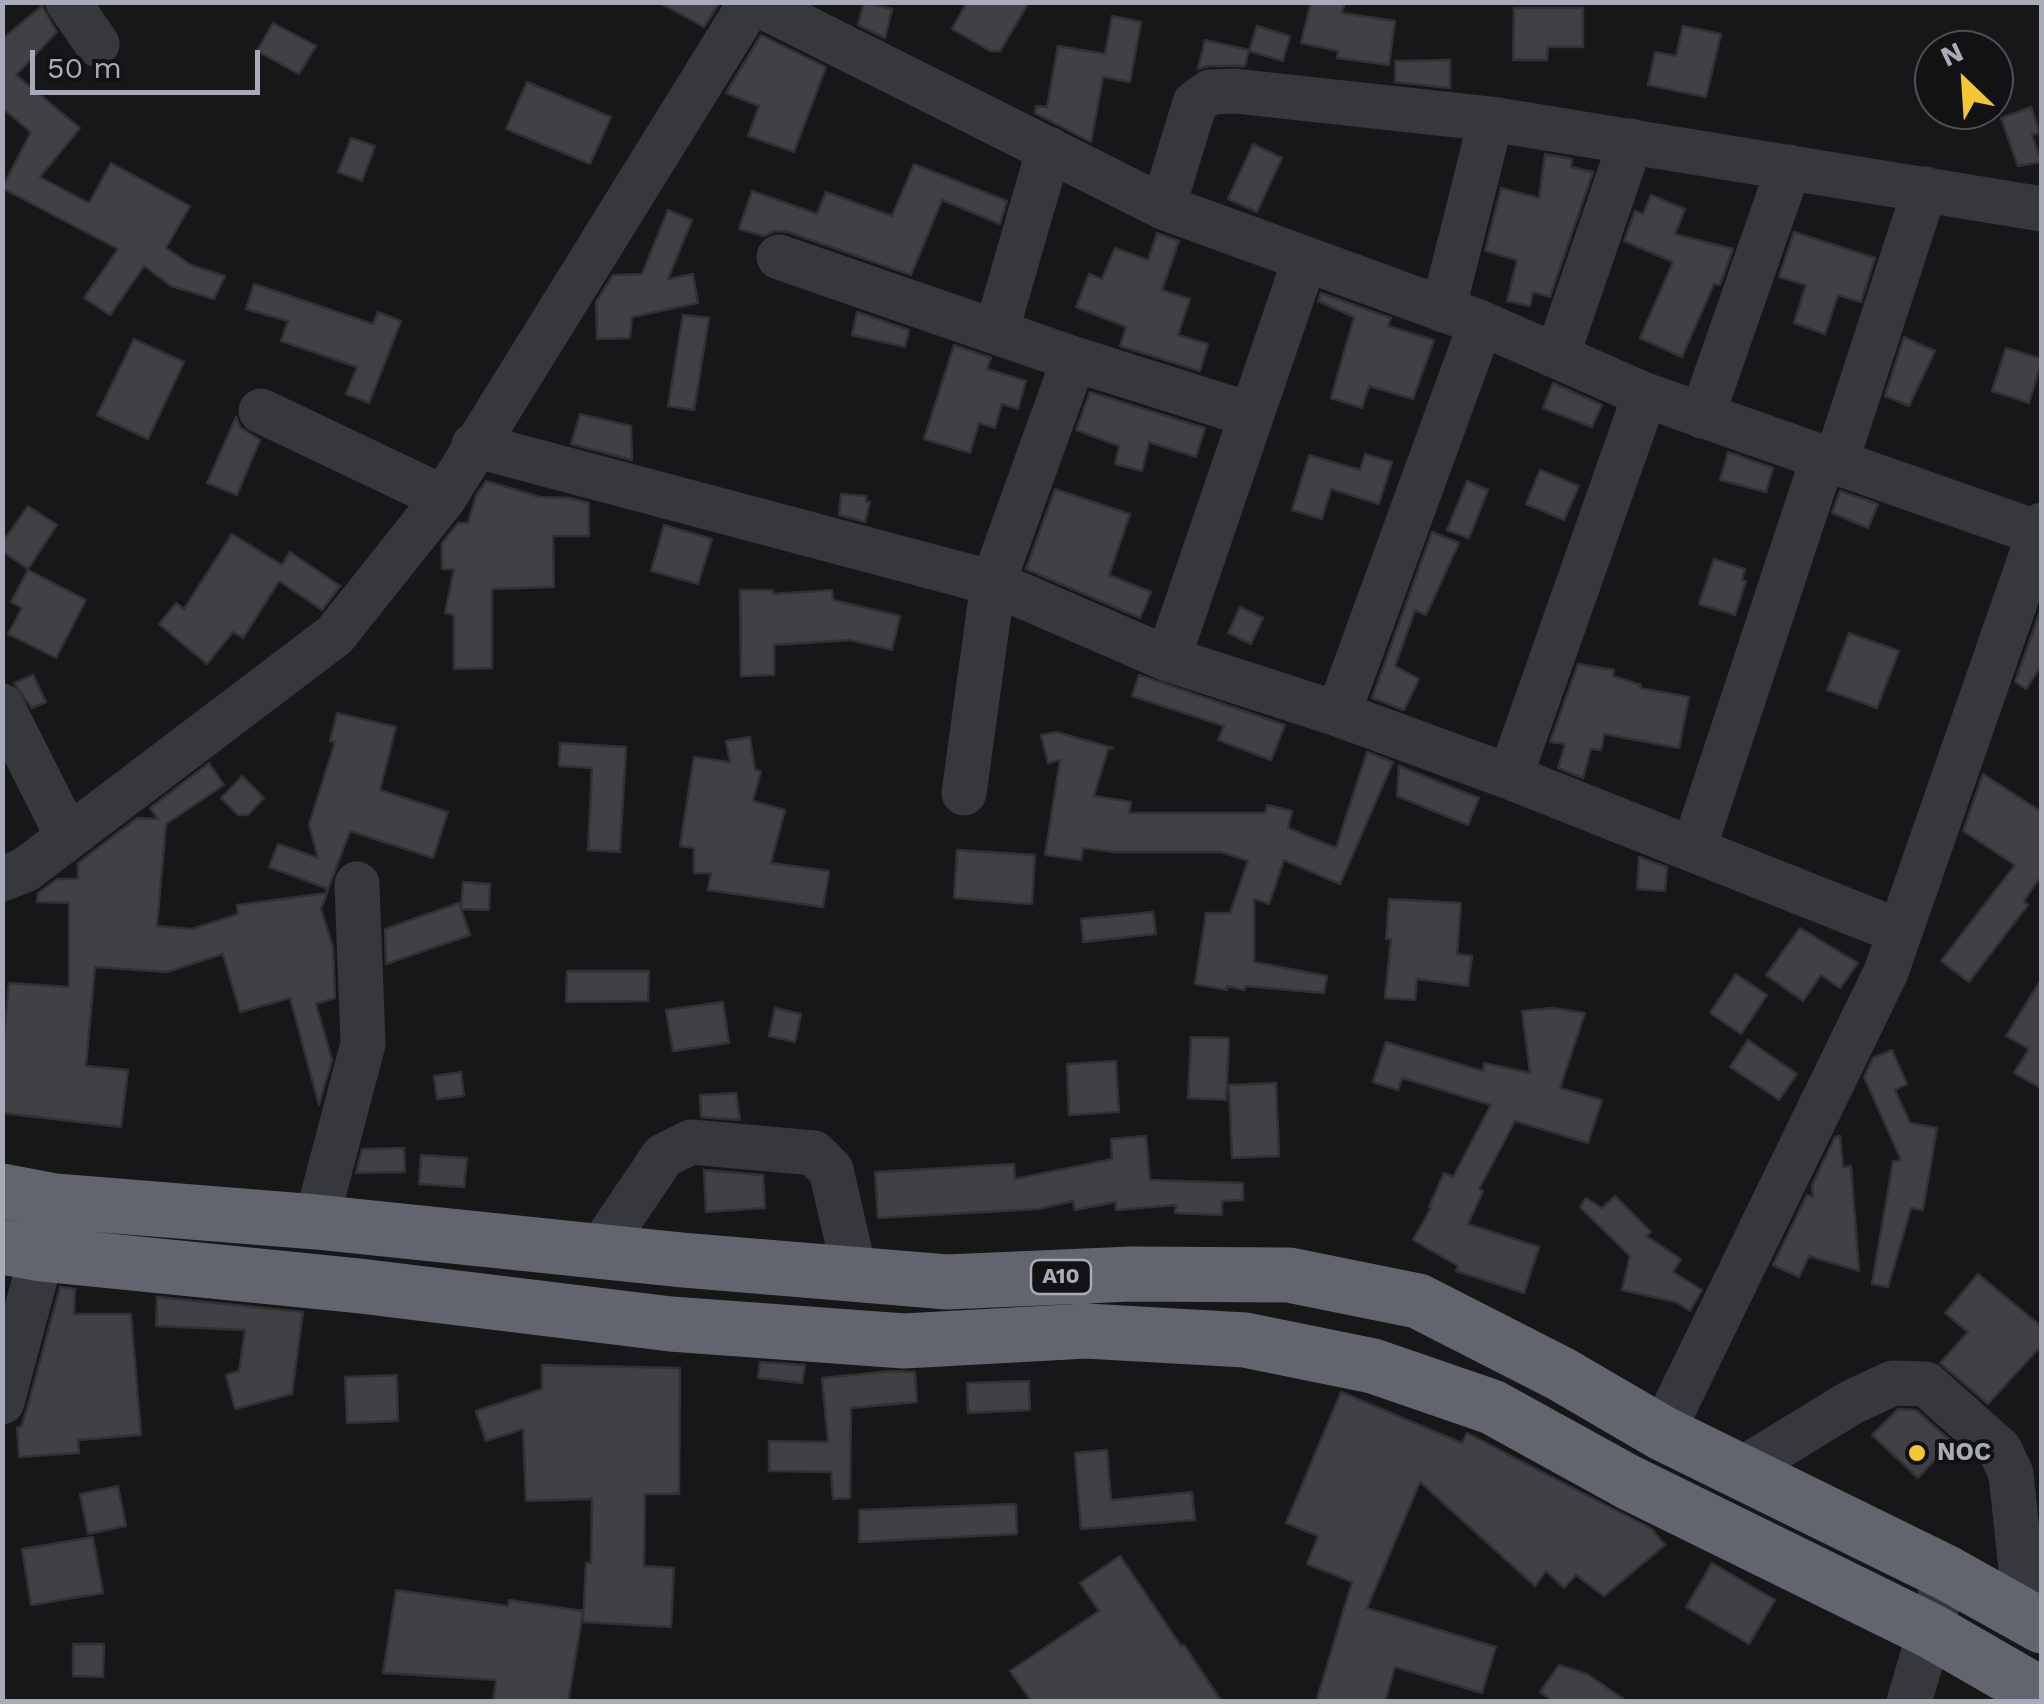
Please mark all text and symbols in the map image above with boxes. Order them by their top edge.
scale bar [35,30,265,92]
north arrow [1914,30,2014,130]
text: N [1936,35,1968,74]
text: 50 m [47,50,122,85]
road number: A10 [1031,1260,1091,1294]
place label: NOC [1937,1438,1991,1468]
marker: NOC [1906,1442,1928,1464]

